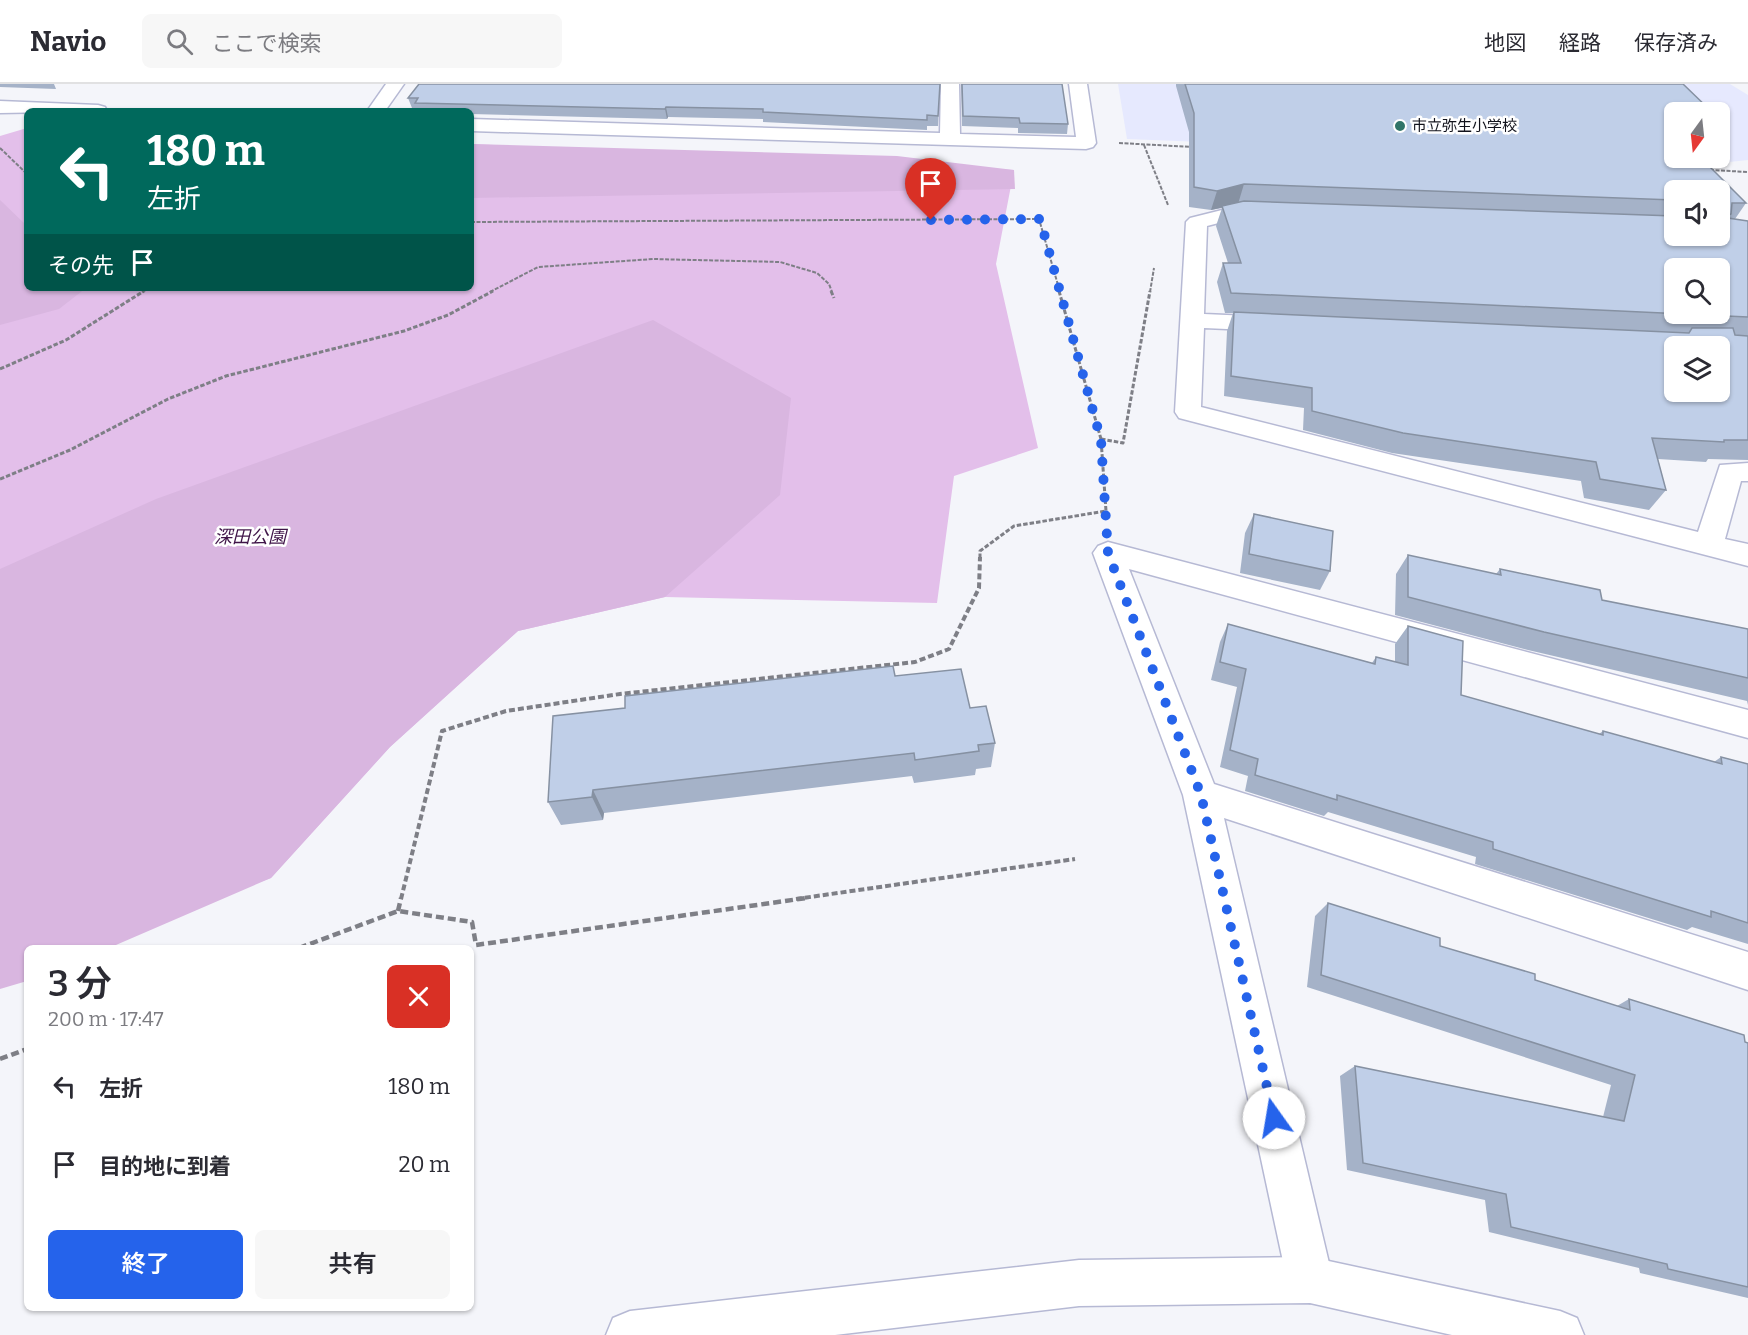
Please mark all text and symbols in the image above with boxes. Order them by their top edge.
search box [142,14,562,68]
text: Navio [30,25,106,58]
icon: search [163,25,196,58]
text: ここで検索 [211,30,321,57]
text: 地図 [1484,30,1526,56]
text: 経路 [1559,30,1601,56]
text: 保存済み [1634,30,1718,56]
north arrow [1664,102,1730,168]
map controls [1664,102,1730,402]
place label: 市立弥生小学校 [1412,117,1517,135]
marker: 市立弥生小学校 [1393,119,1407,133]
text: 180 m [147,126,265,176]
icon: left [48,132,126,210]
pin [905,158,956,220]
icon: arrive [914,167,947,200]
button: sound [1664,180,1730,246]
text: 左折 [147,183,201,215]
icon: arrive [126,246,159,279]
text: その先 [48,252,114,279]
button: search [1664,258,1730,324]
button: layers [1664,336,1730,402]
park label: 深田公園 [214,526,289,548]
text: 3 分 [48,962,111,1006]
button: close [387,965,450,1028]
text: 200 m · 17:47 [48,1007,163,1031]
icon: left [48,1070,81,1103]
text: 180 m [388,1073,450,1100]
text: 左折 [99,1075,143,1102]
position arrow [1242,1086,1306,1150]
icon: arrive [48,1148,81,1181]
text: 20 m [399,1151,450,1178]
text: 目的地に到着 [99,1153,231,1180]
button: 終了 [48,1230,243,1299]
button: 共有 [255,1230,450,1299]

